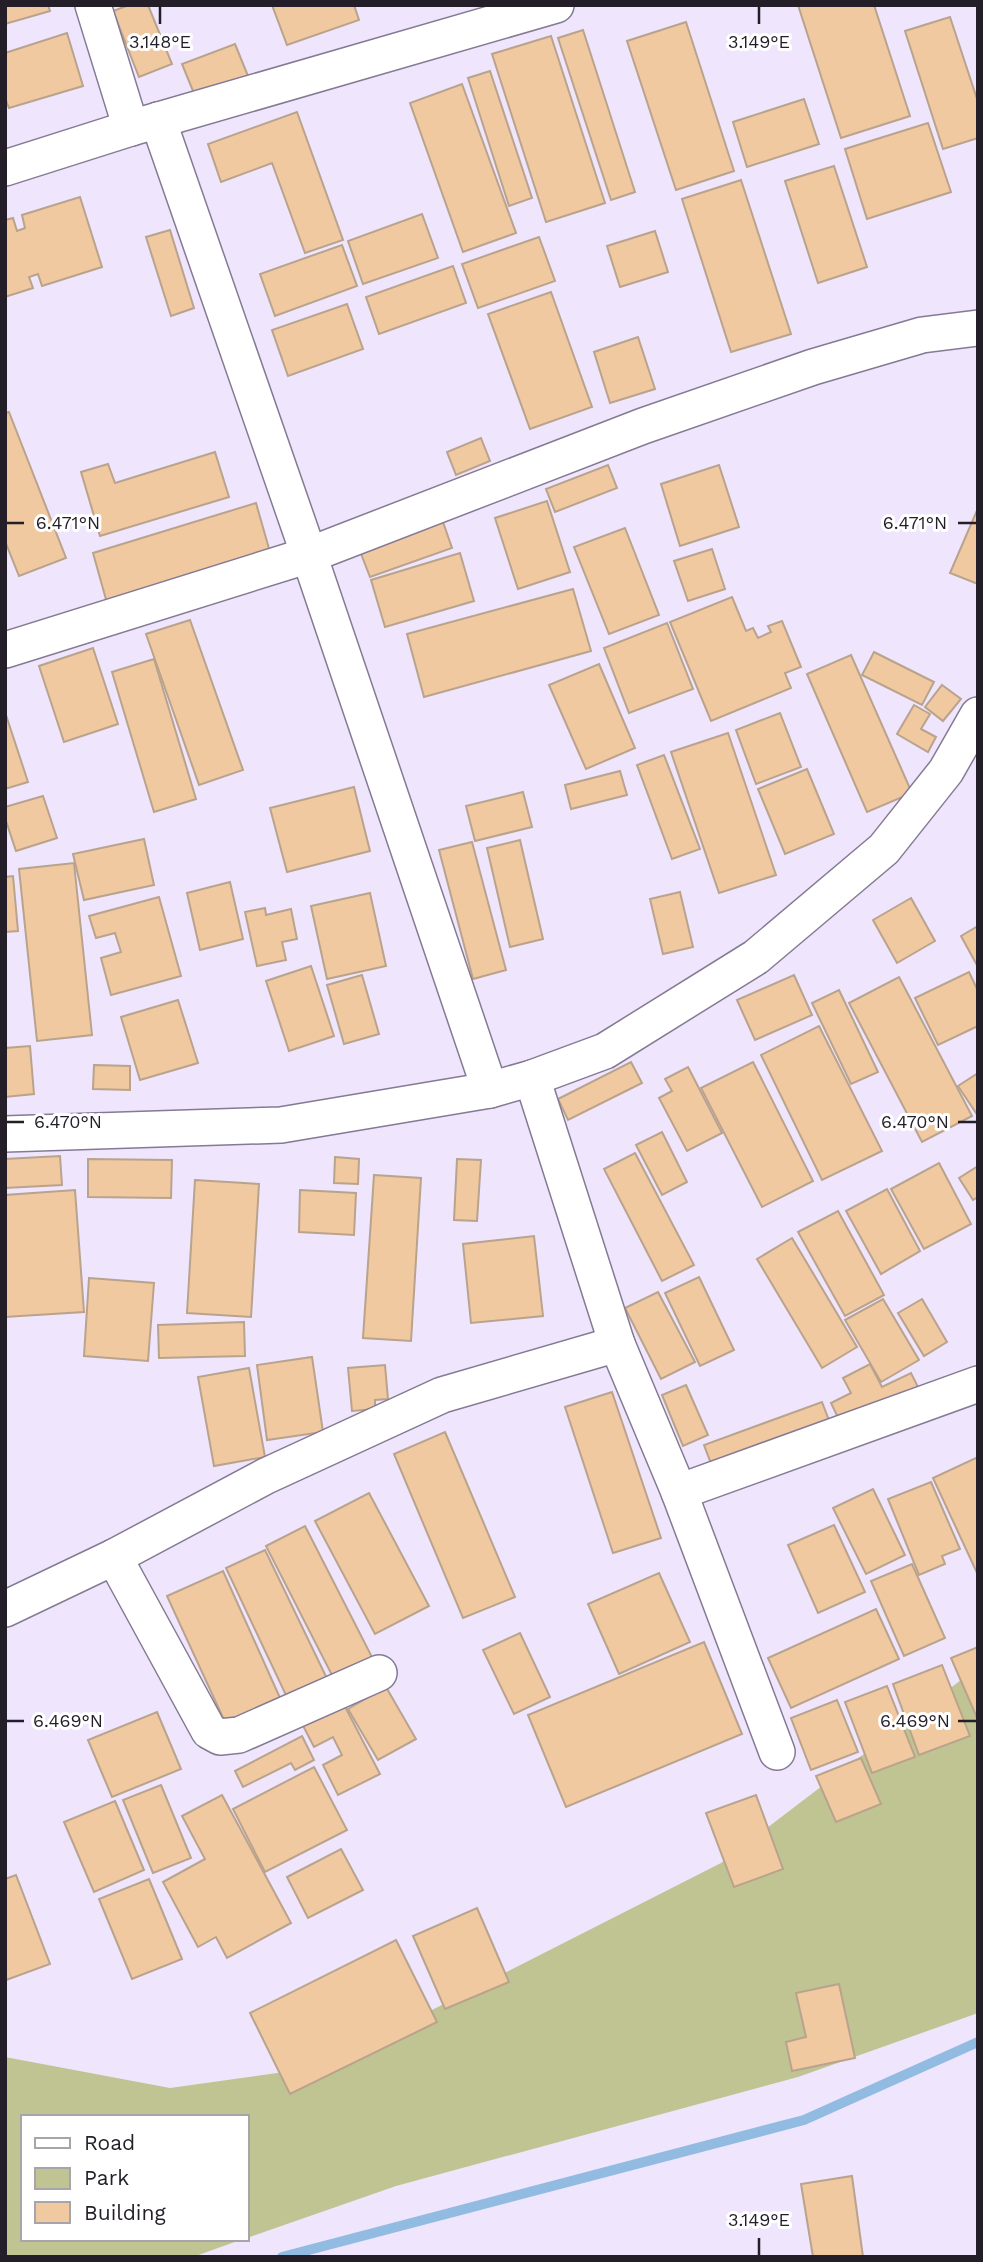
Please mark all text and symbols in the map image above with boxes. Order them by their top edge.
text: 3.148°E [129,31,191,52]
text: 3.149°E [728,31,790,52]
text: 6.471°N [36,512,100,533]
text: 6.471°N [883,512,947,533]
text: 6.470°N [34,1111,102,1132]
text: 6.470°N [881,1111,949,1132]
text: 6.469°N [33,1710,103,1731]
text: 6.469°N [880,1710,950,1731]
legend [21,2115,248,2241]
text: Road [84,2130,135,2155]
text: Park [84,2165,129,2190]
text: Building [84,2200,166,2225]
text: 3.149°E [728,2209,790,2230]

